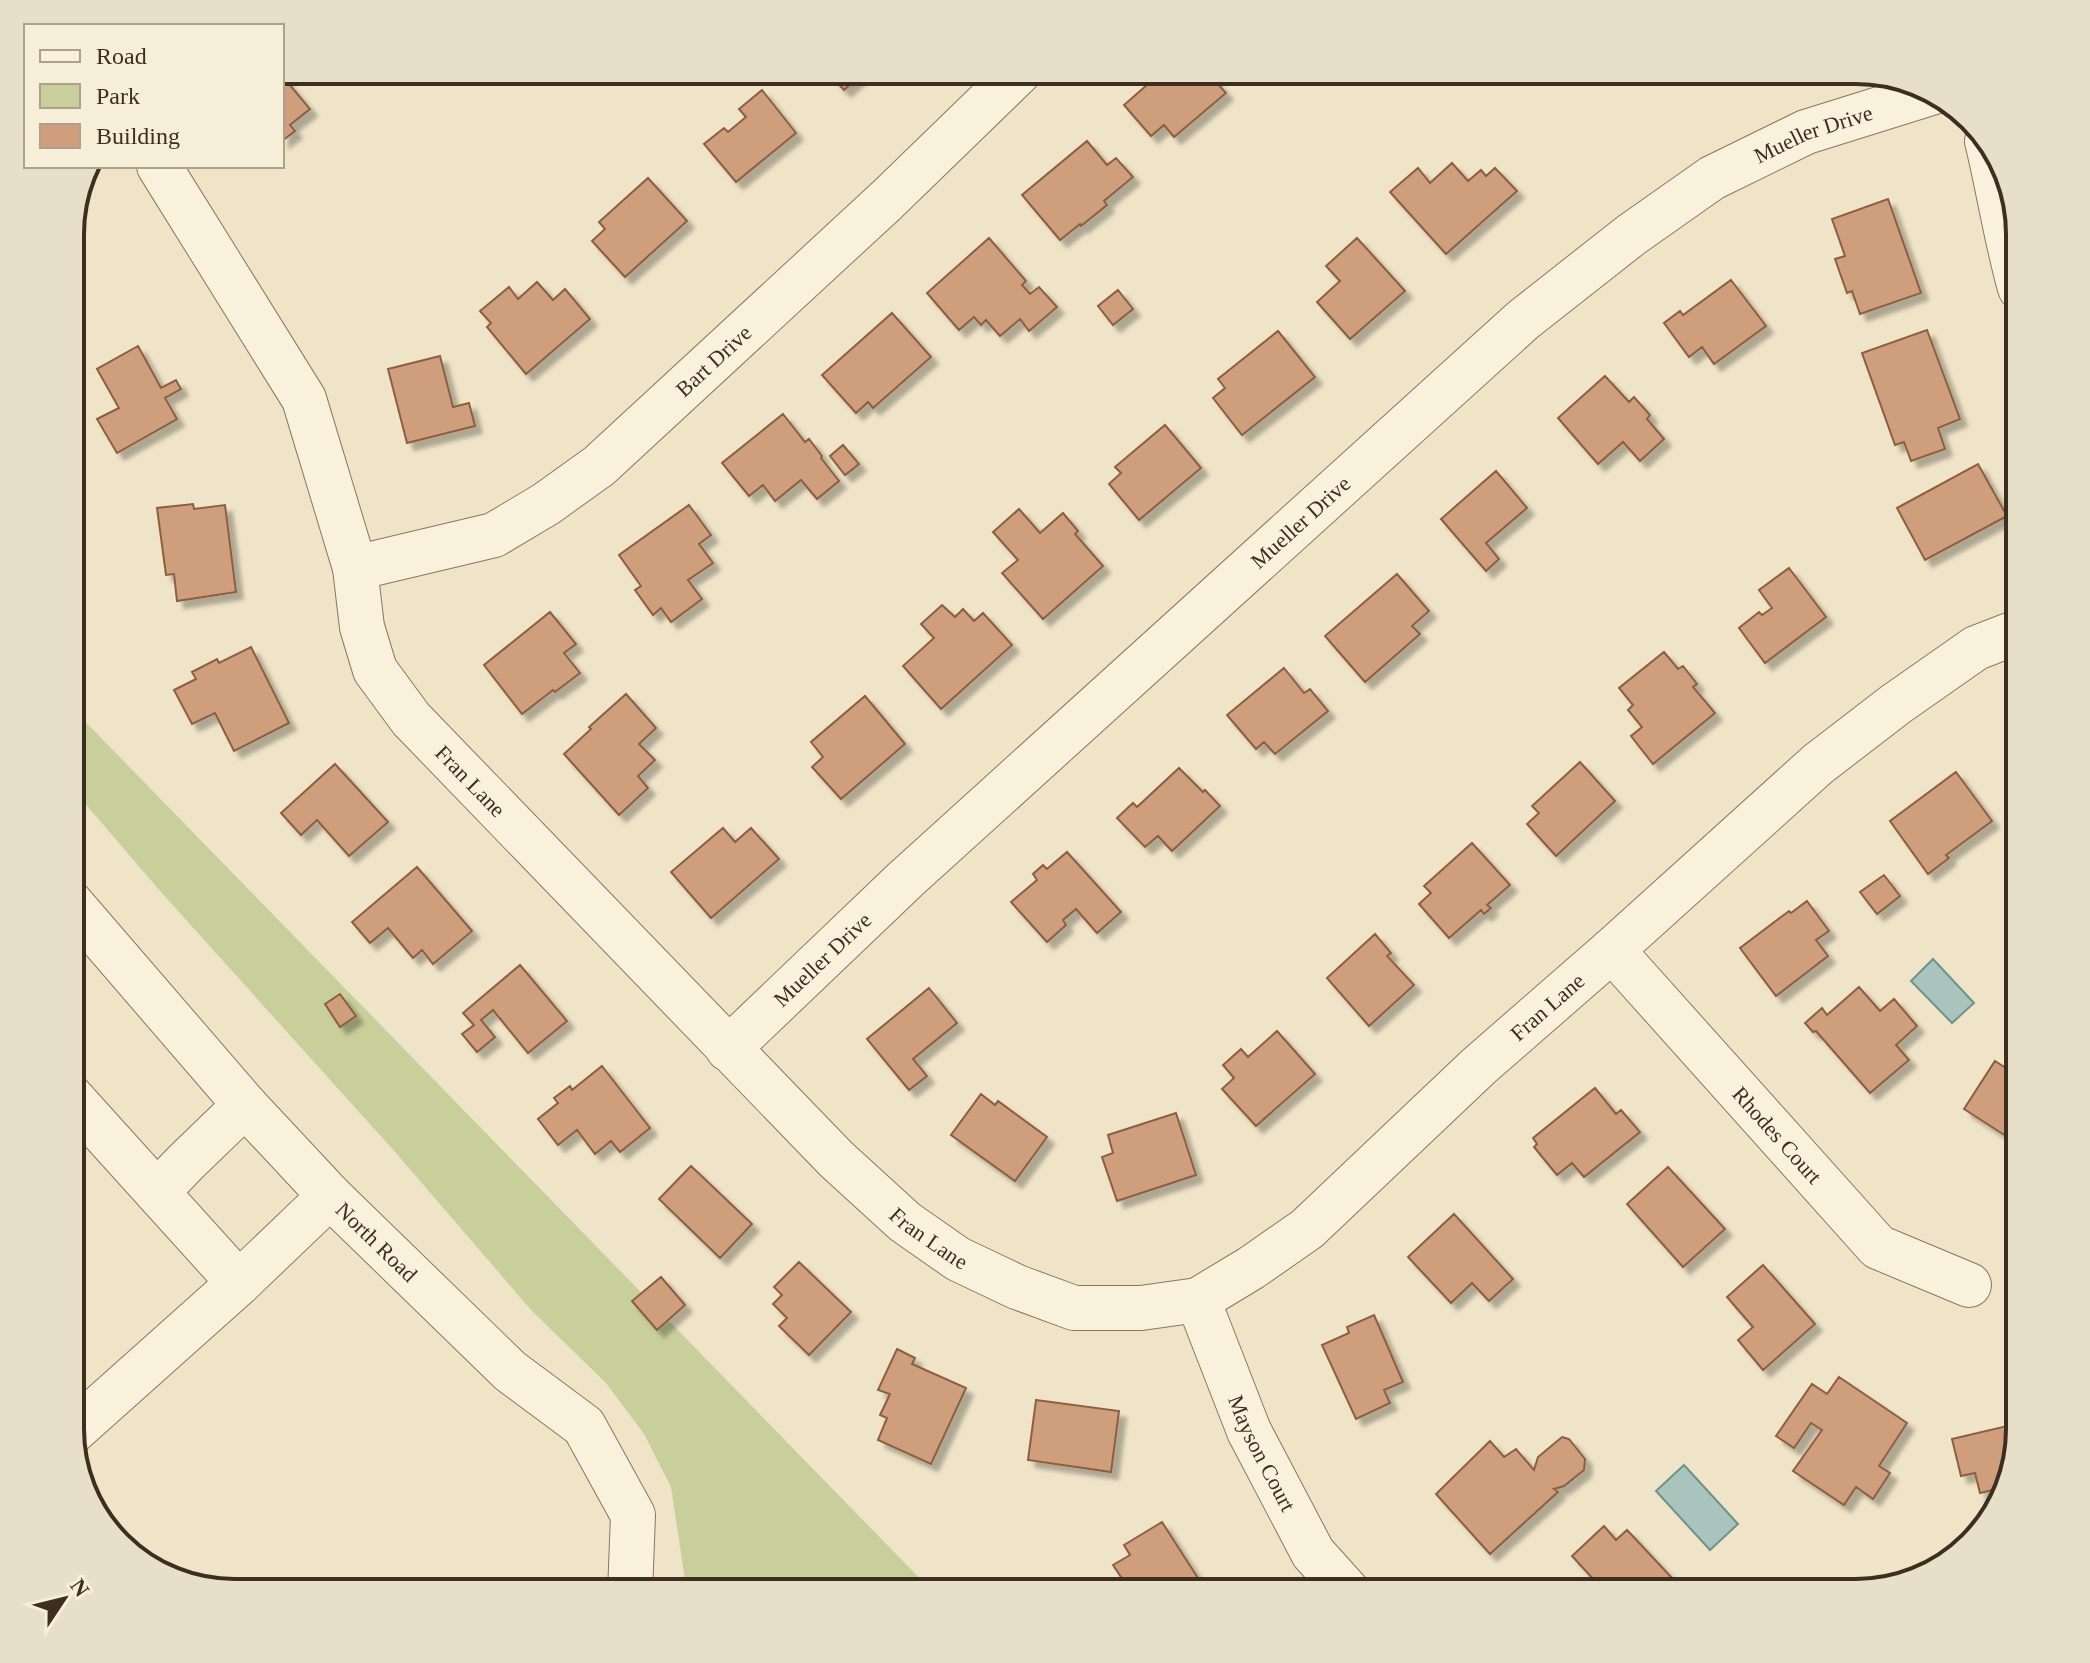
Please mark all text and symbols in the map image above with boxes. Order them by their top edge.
legend [24,24,284,168]
text: Road [96,43,147,69]
text: Park [96,83,140,109]
street label: Mueller Drive [1750,100,1876,169]
text: Building [96,123,180,149]
street label: Bart Drive [671,320,756,402]
street label: Mueller Drive [1246,471,1355,574]
street label: Fran Lane [430,740,511,822]
street label: Mueller Drive [768,907,876,1012]
street label: Fran Lane [1505,968,1589,1046]
street label: Rhodes Court [1727,1081,1827,1189]
street label: North Road [331,1197,422,1287]
street label: Fran Lane [884,1202,971,1275]
street label: Mayson Court [1223,1391,1301,1516]
north arrow [24,1559,104,1639]
text: N [65,1574,95,1602]

